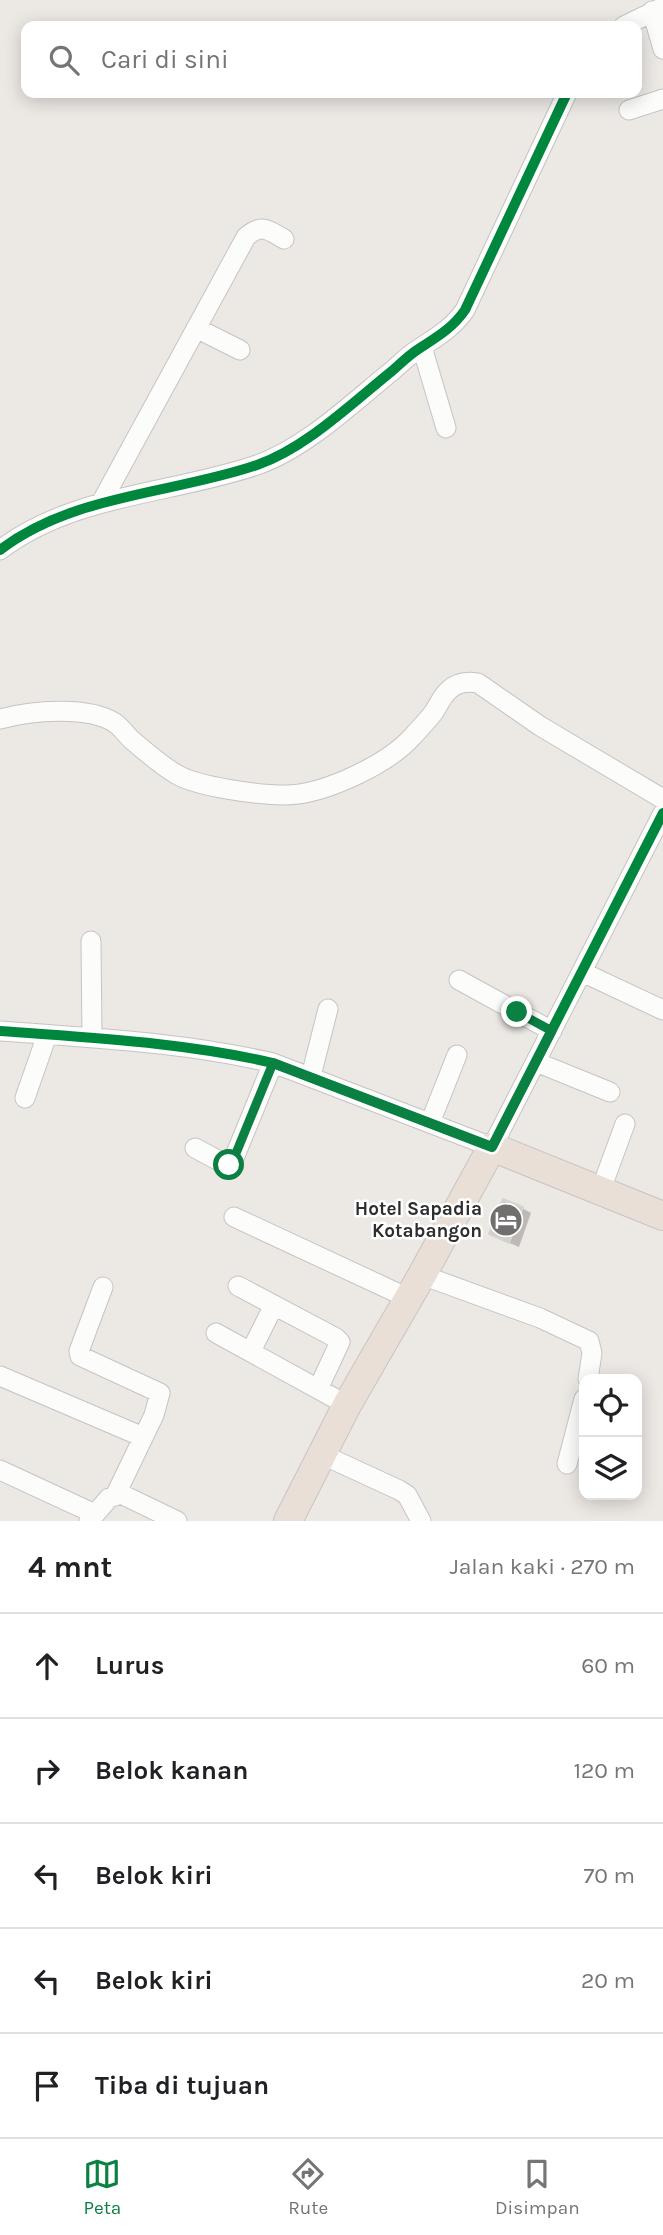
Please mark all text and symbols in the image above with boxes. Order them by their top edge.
search box [21,21,642,98]
icon: search [45,41,83,79]
text: Cari di sini [101,44,229,75]
route end [501,996,532,1027]
route start [213,1149,244,1180]
place label: Hotel Sapadia Kotabangon [355,1198,482,1242]
hotel icon: Hotel Sapadia Kotabangon [487,1201,525,1239]
map controls [579,1374,642,1500]
button: locate [579,1374,642,1437]
button: layers [579,1437,642,1500]
text: 4 mnt [28,1549,112,1585]
text: Jalan kaki · 270 m [449,1553,635,1580]
icon: ahead [28,1647,66,1685]
text: Lurus [95,1650,164,1681]
text: 60 m [581,1652,635,1679]
icon: right [28,1752,66,1790]
text: Belok kanan [95,1755,248,1786]
text: 120 m [573,1757,635,1784]
icon: left [28,1857,66,1895]
text: Belok kiri [95,1860,213,1891]
text: 70 m [584,1862,635,1889]
icon: left [28,1962,66,2000]
text: Belok kiri [95,1965,213,1996]
text: 20 m [581,1967,635,1994]
icon: arrive [28,2067,66,2105]
text: Tiba di tujuan [95,2070,269,2101]
tab: Peta [83,2155,121,2219]
tab: Rute [288,2155,328,2219]
tab: Disimpan [495,2155,580,2219]

